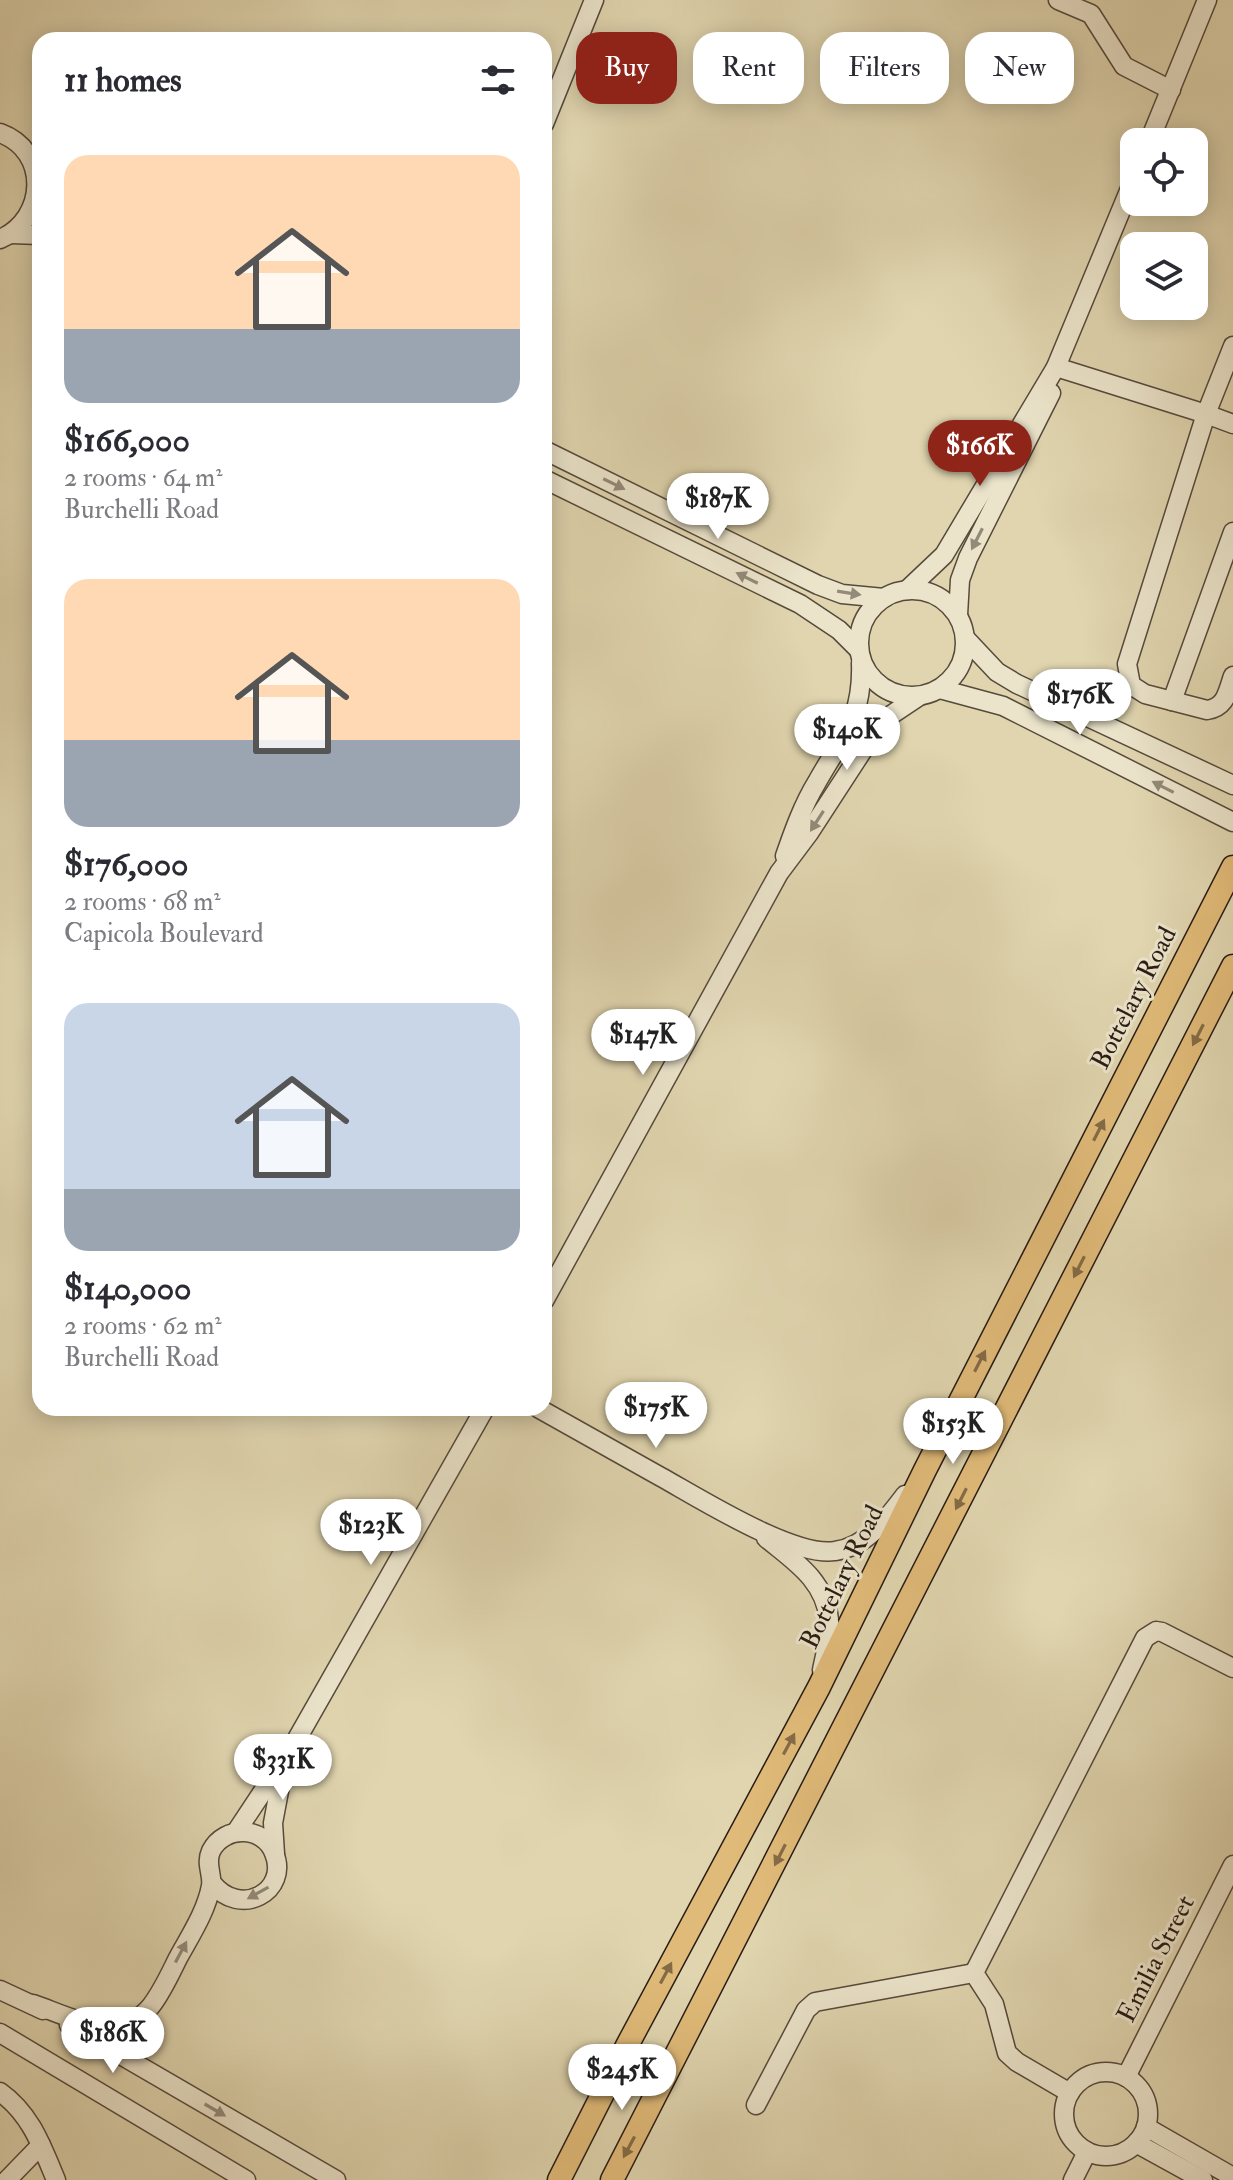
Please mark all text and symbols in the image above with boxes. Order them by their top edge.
chip: Buy [576,32,677,104]
chip: Rent [693,32,804,104]
chip: Filters [820,32,949,104]
chip: New [965,32,1074,104]
icon: filters [476,58,520,102]
text: 11 homes [64,59,182,102]
map controls [1120,128,1208,320]
button: locate [1120,128,1208,216]
icon: home [220,207,364,351]
button: layers [1120,232,1208,320]
text: $166,000 [64,419,190,462]
pin: $166K [924,420,1036,488]
text: $166K [946,430,1014,462]
text: 2 rooms · 64 m² [64,462,223,494]
pin: $187K [662,473,774,541]
one-way arrow [602,477,625,491]
text: $187K [685,483,751,515]
text: Burchelli Road [64,494,219,526]
one-way arrow [971,528,984,551]
one-way arrow [735,571,758,585]
one-way arrow [837,588,862,600]
icon: home [220,631,364,775]
pin: $176K [1024,669,1136,737]
text: $176K [1046,679,1114,711]
pin: $140K [791,704,903,772]
text: $140K [812,714,882,746]
one-way arrow [1152,780,1175,794]
one-way arrow [810,810,825,832]
text: $176,000 [64,843,189,886]
text: 2 rooms · 68 m² [64,886,221,918]
text: Capicola Boulevard [64,918,264,950]
street label: Bottelary Road [1084,921,1184,1075]
pin: $147K [587,1009,699,1077]
text: $147K [609,1019,677,1051]
one-way arrow [1191,1024,1204,1047]
icon: home [220,1055,364,1199]
one-way arrow [1092,1118,1106,1141]
one-way arrow [1073,1256,1087,1278]
text: $140,000 [64,1267,192,1310]
text: 2 rooms · 62 m² [64,1310,222,1342]
text: Burchelli Road [64,1342,219,1374]
one-way arrow [974,1350,987,1373]
pin: $175K [600,1382,712,1450]
text: $175K [623,1392,689,1424]
pin: $153K [897,1398,1009,1466]
text: $153K [921,1408,985,1440]
one-way arrow [955,1487,968,1510]
pin: $123K [315,1499,427,1567]
street label: Bottelary Road [794,1500,891,1654]
text: $123K [338,1509,404,1541]
one-way arrow [781,1733,795,1755]
pin: $331K [227,1734,339,1802]
text: $331K [252,1744,314,1776]
one-way arrow [773,1843,786,1866]
one-way arrow [247,1886,269,1900]
street label: Emilia Street [1110,1890,1202,2028]
one-way arrow [175,1941,188,1964]
one-way arrow [658,1962,672,1984]
pin: $186K [57,2007,169,2075]
text: $186K [79,2017,147,2049]
pin: $245K [566,2044,678,2112]
text: $245K [586,2054,658,2086]
one-way arrow [203,2103,226,2117]
one-way arrow [623,2136,636,2159]

